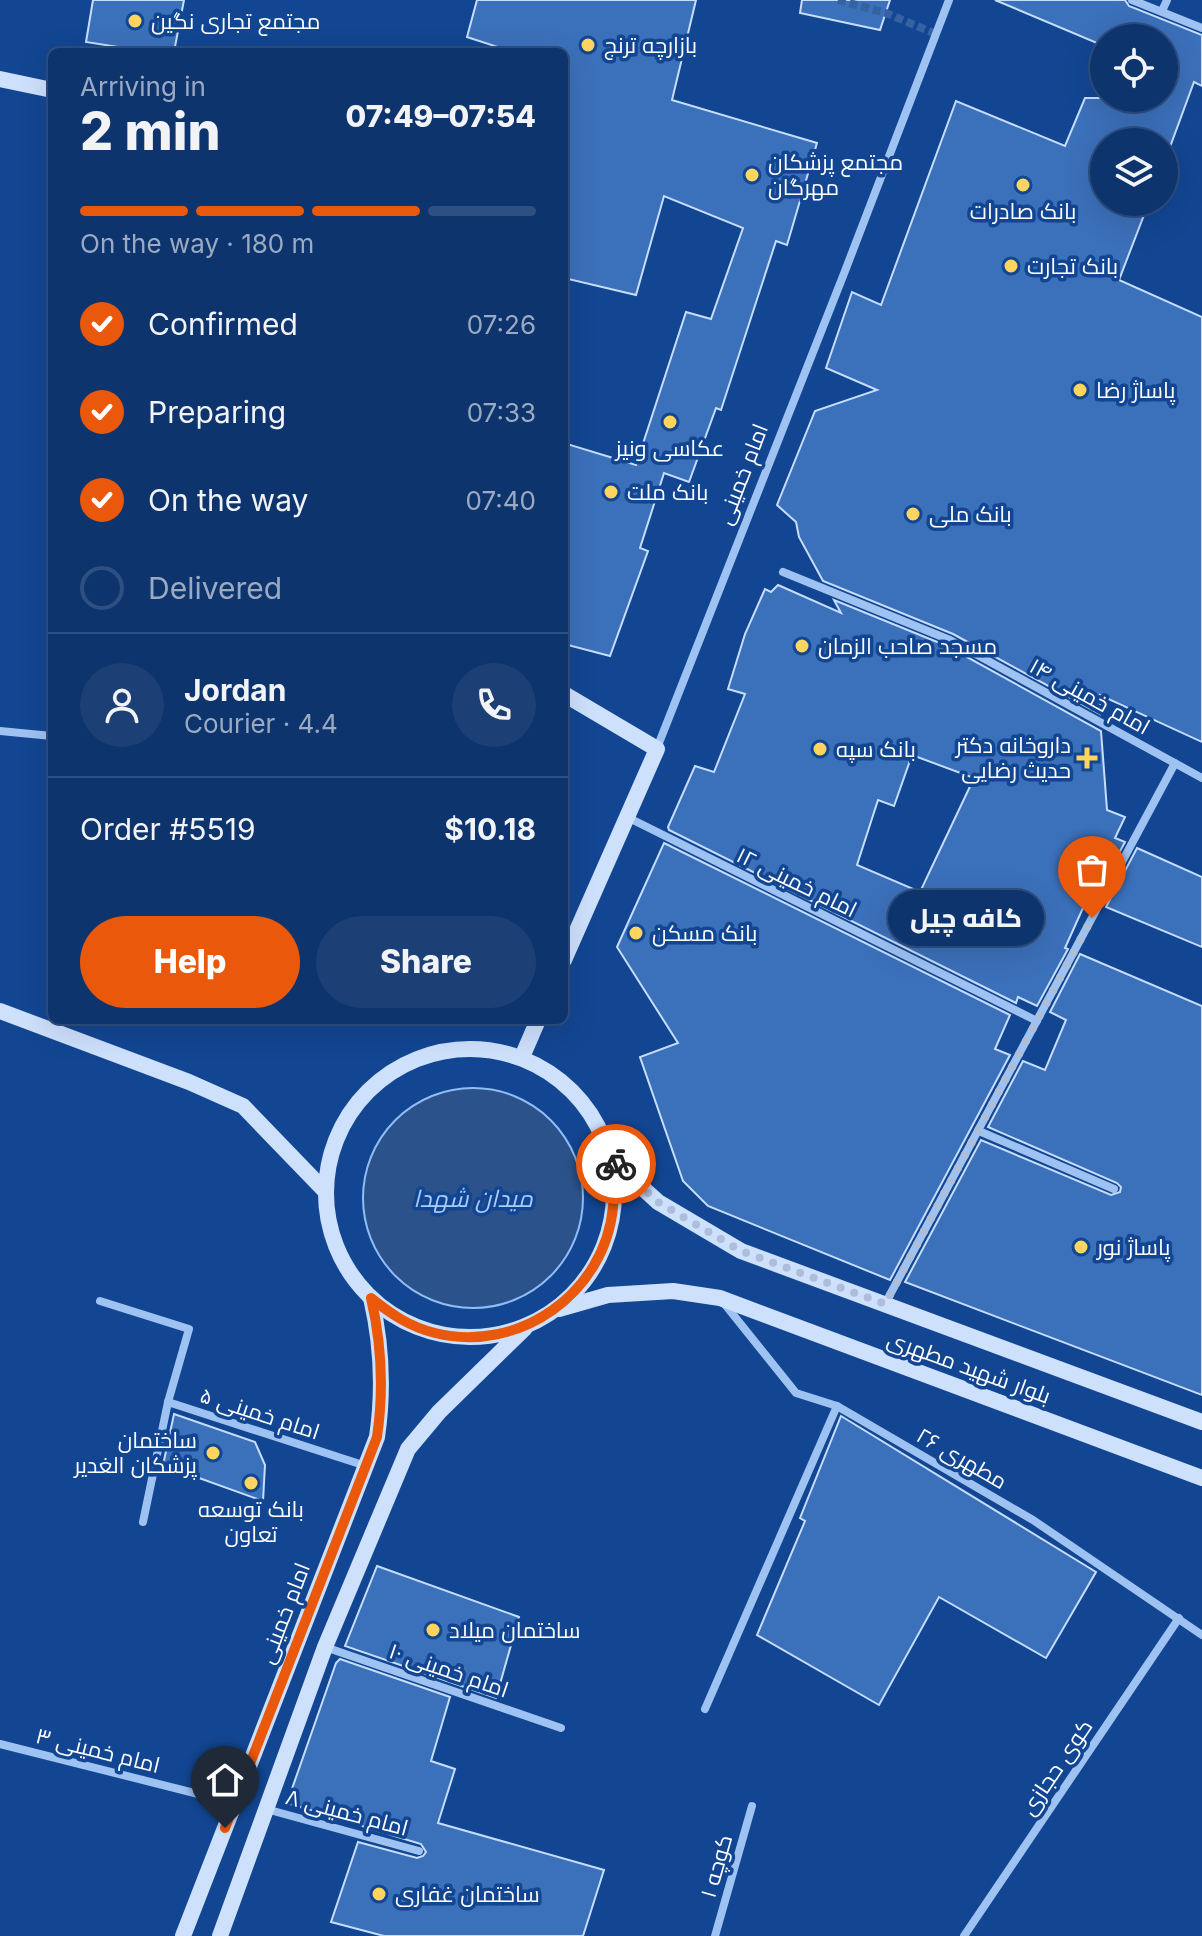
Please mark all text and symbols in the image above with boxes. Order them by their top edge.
place label: مجتمع تجاری نگین [151,8,320,36]
marker: مجتمع تجاری نگین [126,12,144,30]
map controls [1090,24,1178,216]
button: locate [1090,24,1178,112]
place label: بازارچه ترنج [604,32,697,60]
marker: بازارچه ترنج [579,36,597,54]
text: Arriving in [80,71,206,102]
text: 07:49–07:54 [346,98,536,134]
text: 2 min [80,100,221,163]
button: layers [1090,128,1178,216]
place label: مجتمع پزشكان مهرگان [768,149,903,201]
marker: مجتمع پزشكان مهرگان [743,166,761,184]
marker: بانک صادرات [1014,176,1032,194]
place label: بانک صادرات [970,198,1076,224]
text: On the way · 180 m [80,228,314,259]
place label: بانک تجارت [1027,253,1118,279]
marker: بانک تجارت [1002,257,1020,275]
icon: check [80,302,124,346]
text: Confirmed [148,306,298,342]
text: 07:26 [467,309,536,340]
place label: پاساژ رضا [1096,377,1175,405]
marker: پاساژ رضا [1071,381,1089,399]
icon: check [80,390,124,434]
text: Preparing [148,394,286,430]
text: 07:33 [467,397,536,428]
marker: عکاسی ونیز [661,413,679,431]
street label: امام خمینی [711,420,776,529]
place label: عکاسی ونیز [614,435,724,462]
icon: check [80,478,124,522]
place label: بانک ملت [627,479,708,505]
text: On the way [148,482,308,518]
marker: بانک ملت [602,483,620,501]
text: 07:40 [466,485,536,516]
place label: بانک ملی [929,501,1012,528]
marker: بانک ملی [904,505,922,523]
text: Delivered [148,570,282,606]
place label: مسجد صاحب الزمان [818,633,997,659]
marker: مسجد صاحب الزمان [793,637,811,655]
street label: امام خمینی ۱۴ [1024,652,1155,742]
button: person [80,663,164,747]
button: phone [452,663,536,747]
text: Jordan [184,672,286,708]
text: Courier · 4.4 [184,708,338,739]
place label: داروخانه دکتر حدیث رضایی [954,732,1071,784]
place label: بانک سپه [836,736,916,763]
marker: بانک سپه [811,740,829,758]
marker: داروخانه دکتر حدیث رضایی [1078,749,1096,767]
text: Order #5519 [80,811,256,847]
text: $10.18 [444,811,536,847]
pin [1058,836,1126,918]
street label: امام خمینی ۱۲ [731,842,861,925]
icon: bag [1070,848,1114,892]
callout: کافه چیل [888,890,1044,946]
text: کافه چیل [910,902,1022,933]
button: Help [80,916,300,1008]
button: Share [316,916,536,1008]
place label: بانک مسکن [652,920,757,947]
marker: بانک مسکن [627,924,645,942]
courier [576,1124,656,1204]
icon: bike [594,1142,638,1186]
water label: میدان شهدا [413,1184,533,1213]
place label: پاساژ نور [1095,1234,1171,1262]
marker: پاساژ نور [1072,1238,1090,1256]
street label: بلوار شهید مطهری [883,1325,1054,1410]
street label: امام خمینی ۵ [196,1381,323,1447]
street label: مطهری ۲۶ [912,1422,1012,1495]
place label: ساختمان پزشکان الغدیر [72,1427,197,1480]
marker: ساختمان پزشکان الغدیر [204,1444,222,1462]
marker: بانک توسعه تعاون [242,1474,260,1492]
place label: بانک توسعه تعاون [198,1496,304,1547]
street label: امام خمینی [253,1559,318,1668]
place label: ساختمان میلاد [449,1617,581,1643]
marker: ساختمان میلاد [424,1621,442,1639]
street label: امام خمینی ۱۰ [385,1637,512,1705]
street label: کوی حجازی [1015,1714,1097,1820]
street label: امام خمینی ۳ [33,1722,163,1781]
pin [191,1746,259,1828]
icon: home [203,1758,247,1802]
street label: امام خمینی ۸ [282,1783,411,1844]
street label: کوچه ۱ [695,1831,739,1901]
place label: ساختمان غفاری [395,1881,540,1907]
marker: ساختمان غفاری [370,1885,388,1903]

